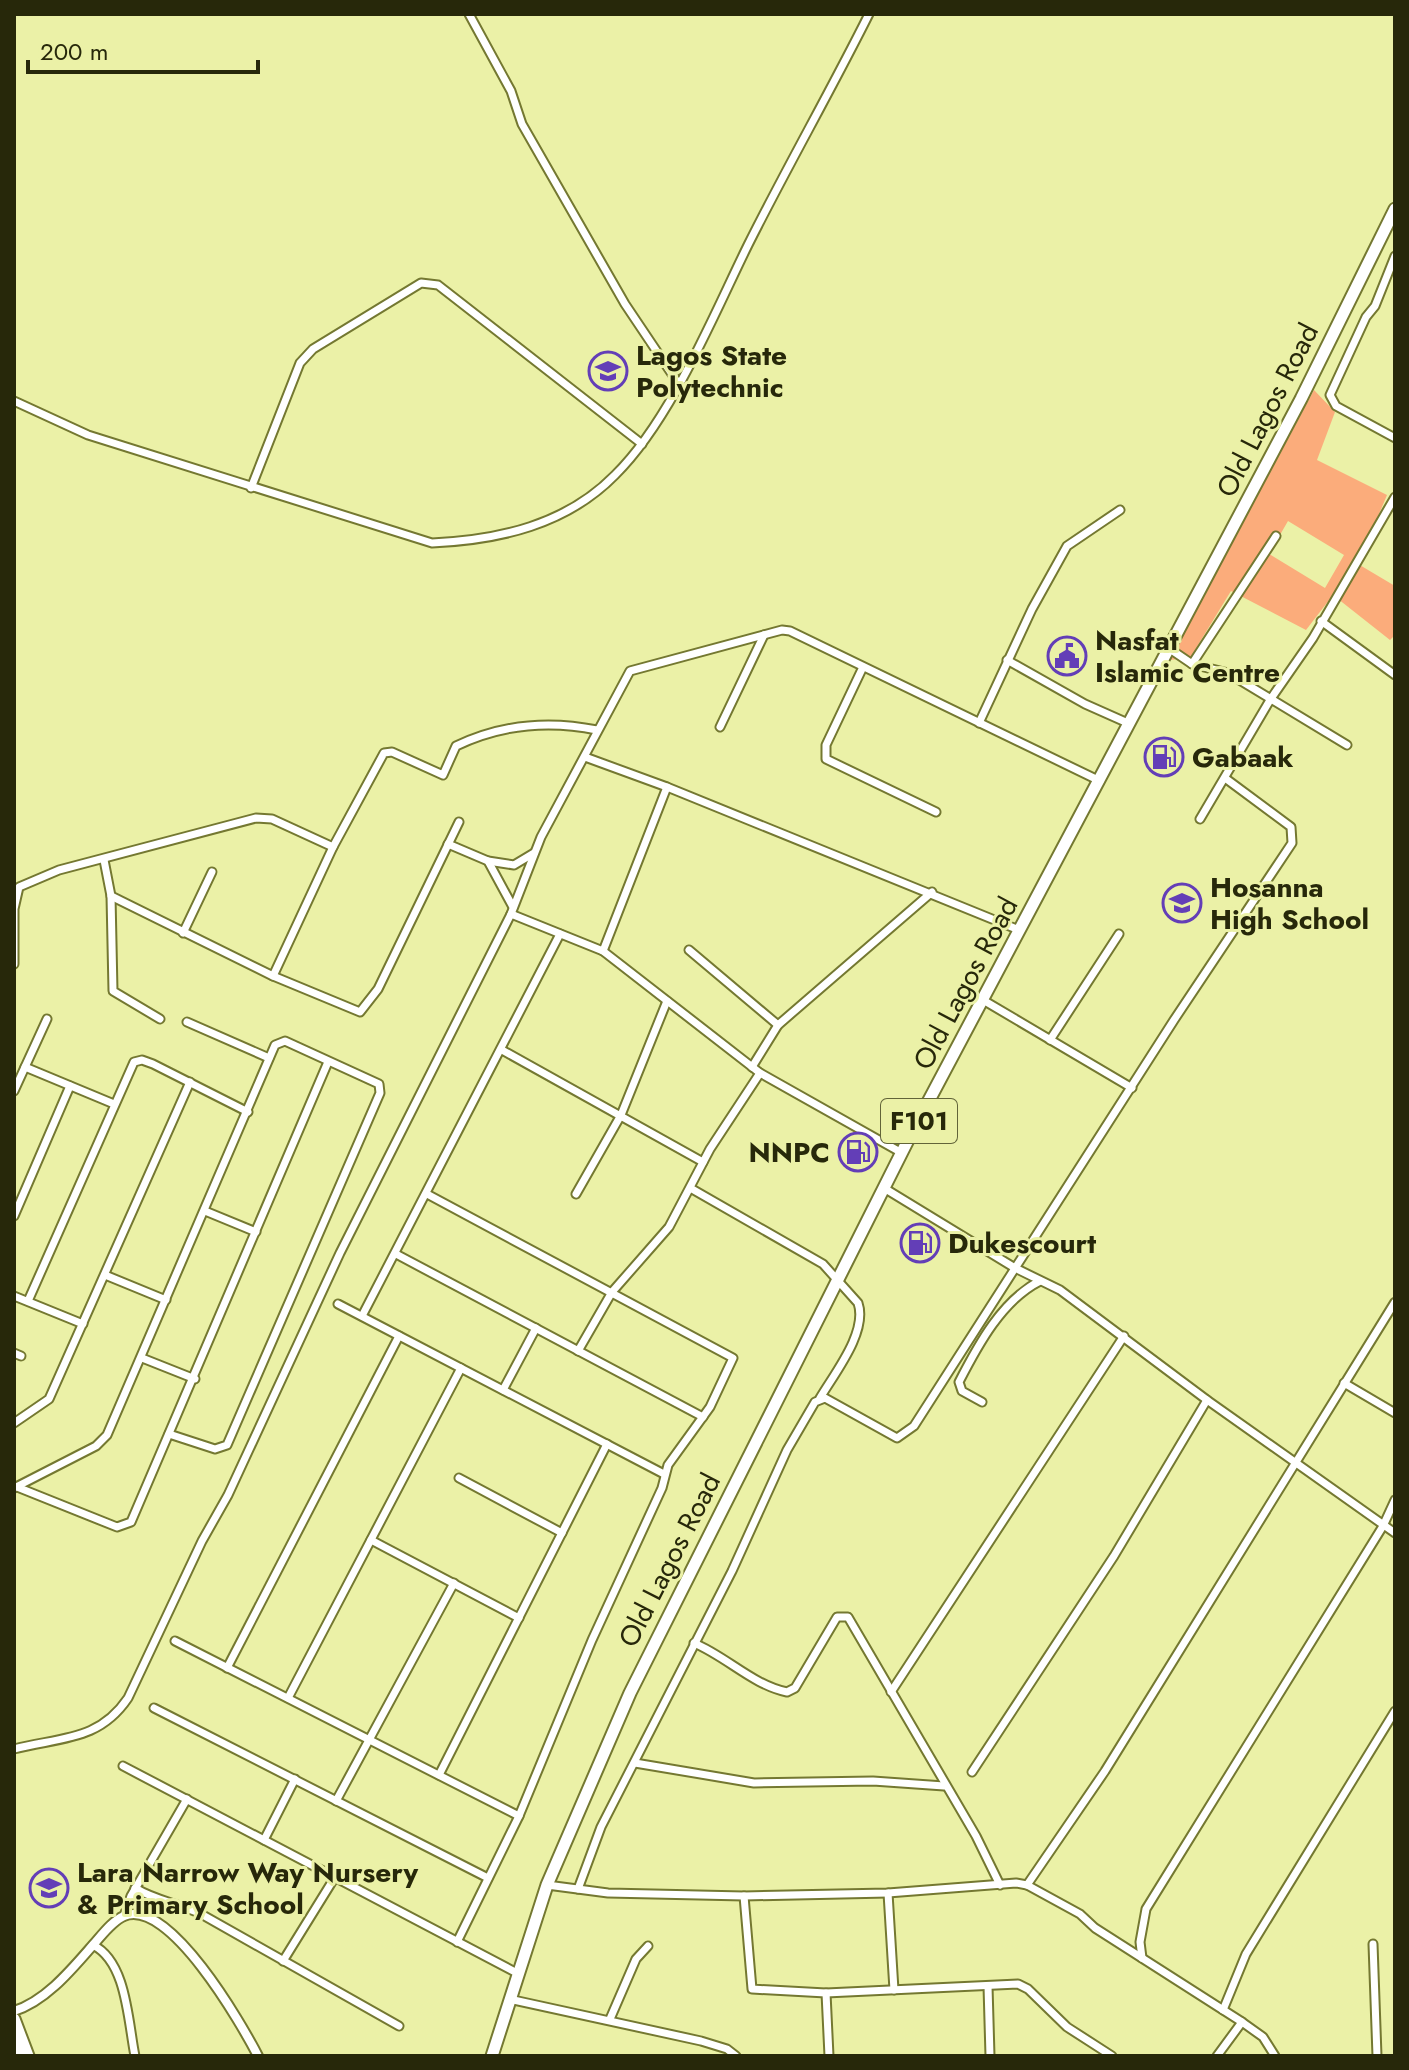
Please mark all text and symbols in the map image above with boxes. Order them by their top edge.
scale bar [28,24,258,74]
text: 200 m [40,34,108,69]
street label: Old Lagos Road [1206,316,1329,504]
place label: Lagos State Polytechnic [636,335,787,408]
school or university icon: Lagos State Polytechnic [587,350,629,392]
place label: Nasfat Islamic Centre [1095,620,1280,693]
public building icon: Nasfat Islamic Centre [1046,635,1088,677]
fuel station icon: Gabaak [1143,736,1185,778]
place label: Gabaak [1192,737,1294,778]
place label: Hosanna High School [1210,867,1369,940]
school or university icon: Hosanna High School [1161,882,1203,924]
street label: Old Lagos Road [903,890,1028,1077]
road number: F101 [881,1099,957,1143]
fuel station icon: NNPC [837,1131,879,1173]
place label: NNPC [748,1132,830,1173]
fuel station icon: Dukescourt [899,1222,941,1264]
place label: Dukescourt [948,1223,1096,1264]
street label: Old Lagos Road [608,1466,731,1654]
place label: Lara Narrow Way Nursery & Primary School [77,1852,419,1925]
school or university icon: Lara Narrow Way Nursery & Primary School [28,1867,70,1909]

